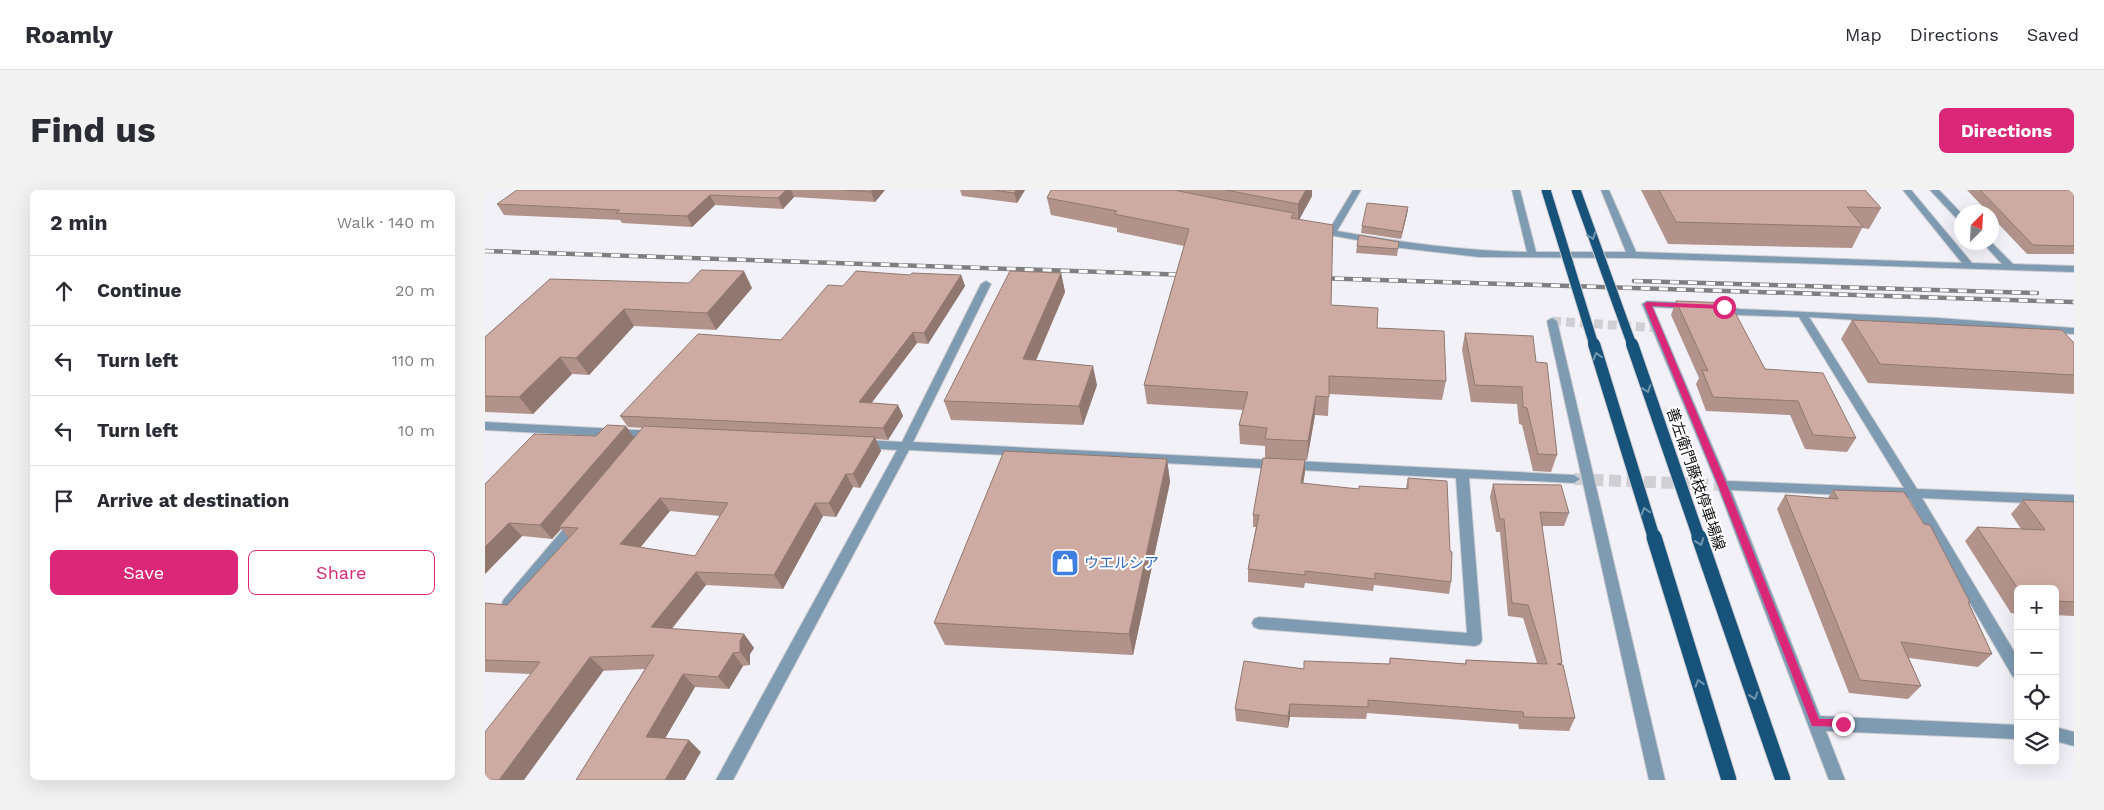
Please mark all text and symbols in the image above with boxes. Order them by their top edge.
text: Roamly [25,21,113,49]
text: Map [1845,24,1882,45]
text: Directions [1910,24,1999,45]
text: Saved [2027,24,2079,45]
button: Directions [1939,108,2074,153]
text: Find us [30,109,156,151]
north arrow [1954,205,1999,250]
text: 2 min [50,210,107,235]
text: Walk · 140 m [337,213,435,232]
one-way arrow [1586,231,1596,240]
icon: ahead [50,277,78,305]
text: Continue [97,279,181,302]
text: 20 m [395,281,435,300]
route start [1713,296,1736,319]
icon: left [50,347,78,375]
text: Turn left [97,349,178,372]
text: 110 m [392,351,435,370]
one-way arrow [1593,353,1603,361]
one-way arrow [1641,384,1651,393]
street label: 善左衛門藤枝停車場線 [1663,405,1729,553]
icon: left [50,417,78,445]
text: Turn left [97,419,178,442]
text: 10 m [398,421,435,440]
icon: arrive [50,487,78,515]
text: Arrive at destination [97,489,289,512]
one-way arrow [1641,508,1651,516]
one-way arrow [1695,538,1705,546]
shop icon: ウエルシア [1050,548,1080,578]
button: Save [50,550,238,595]
button: Share [248,550,435,595]
place label: ウエルシア [1084,554,1159,572]
map controls [2014,585,2059,765]
button: + [2014,585,2059,630]
button: − [2014,630,2059,675]
button: locate [2014,675,2059,720]
one-way arrow [1694,680,1704,688]
one-way arrow [1748,691,1758,700]
route end [1832,713,1855,736]
button: layers [2014,720,2059,765]

